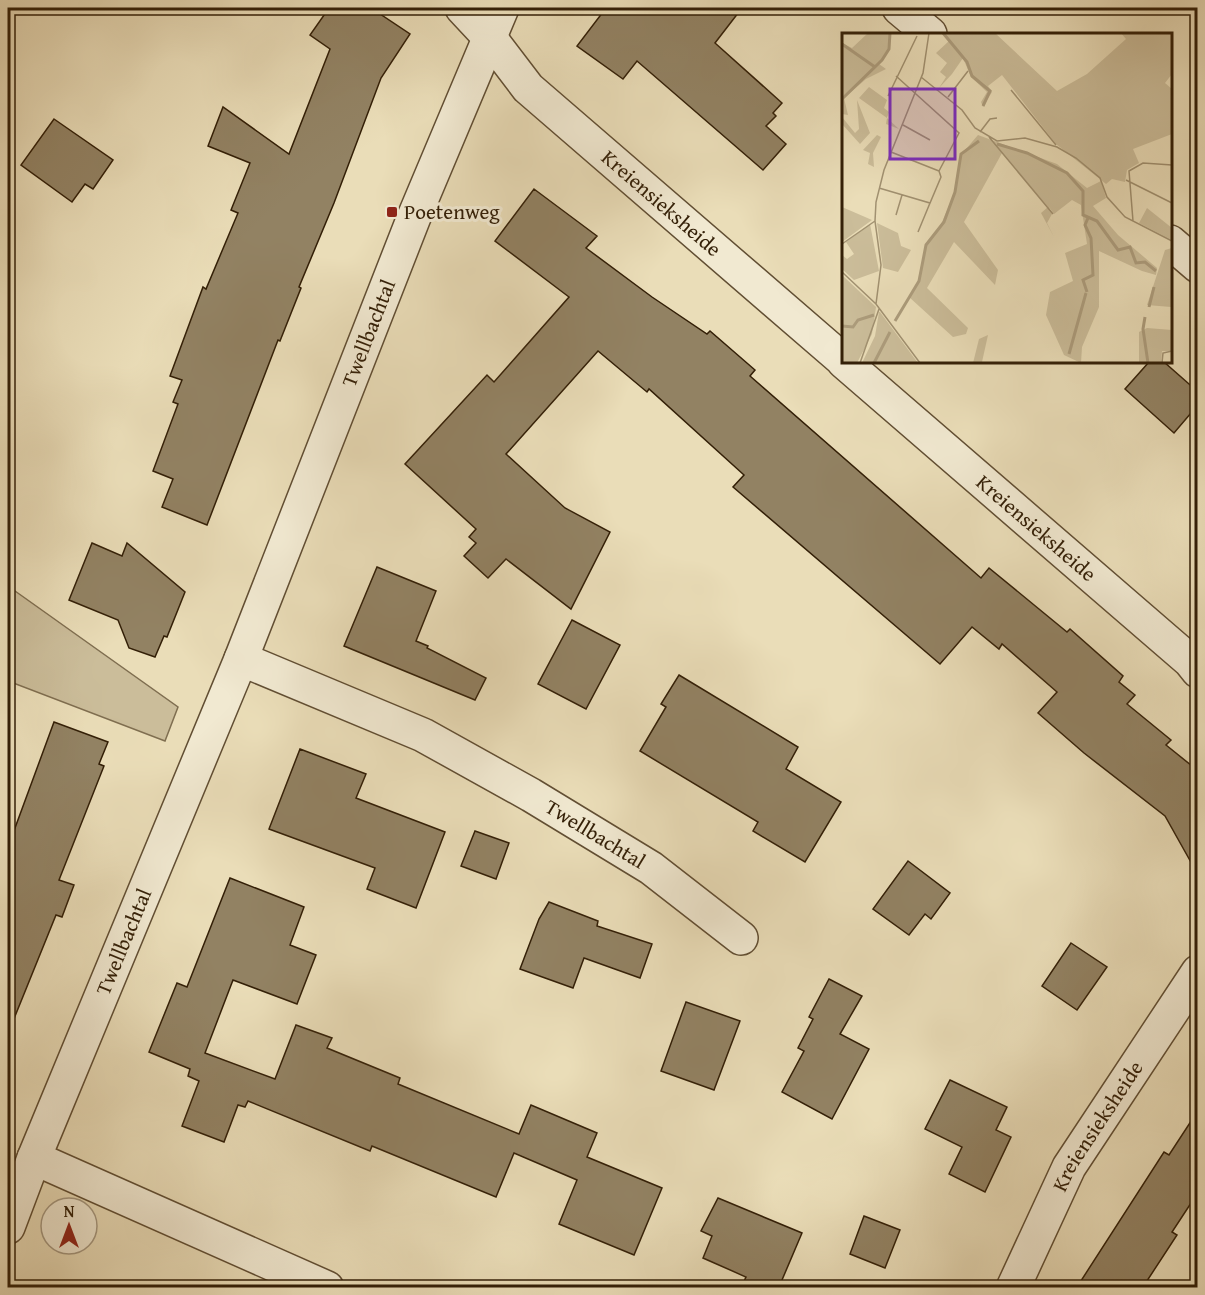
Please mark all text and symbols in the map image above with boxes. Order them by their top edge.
inset map [842,33,1172,363]
street label: Kreiensieksheide [595,142,729,264]
place label: Poetenweg [404,196,500,227]
marker: Poetenweg [385,205,399,219]
street label: Twellbachtal [333,275,403,391]
street label: Kreiensieksheide [970,467,1103,589]
street label: Twellbachtal [539,791,652,876]
street label: Twellbachtal [87,883,159,999]
street label: Kreiensieksheide [1044,1054,1150,1196]
north arrow [39,1196,99,1256]
text: N [64,1199,75,1223]

